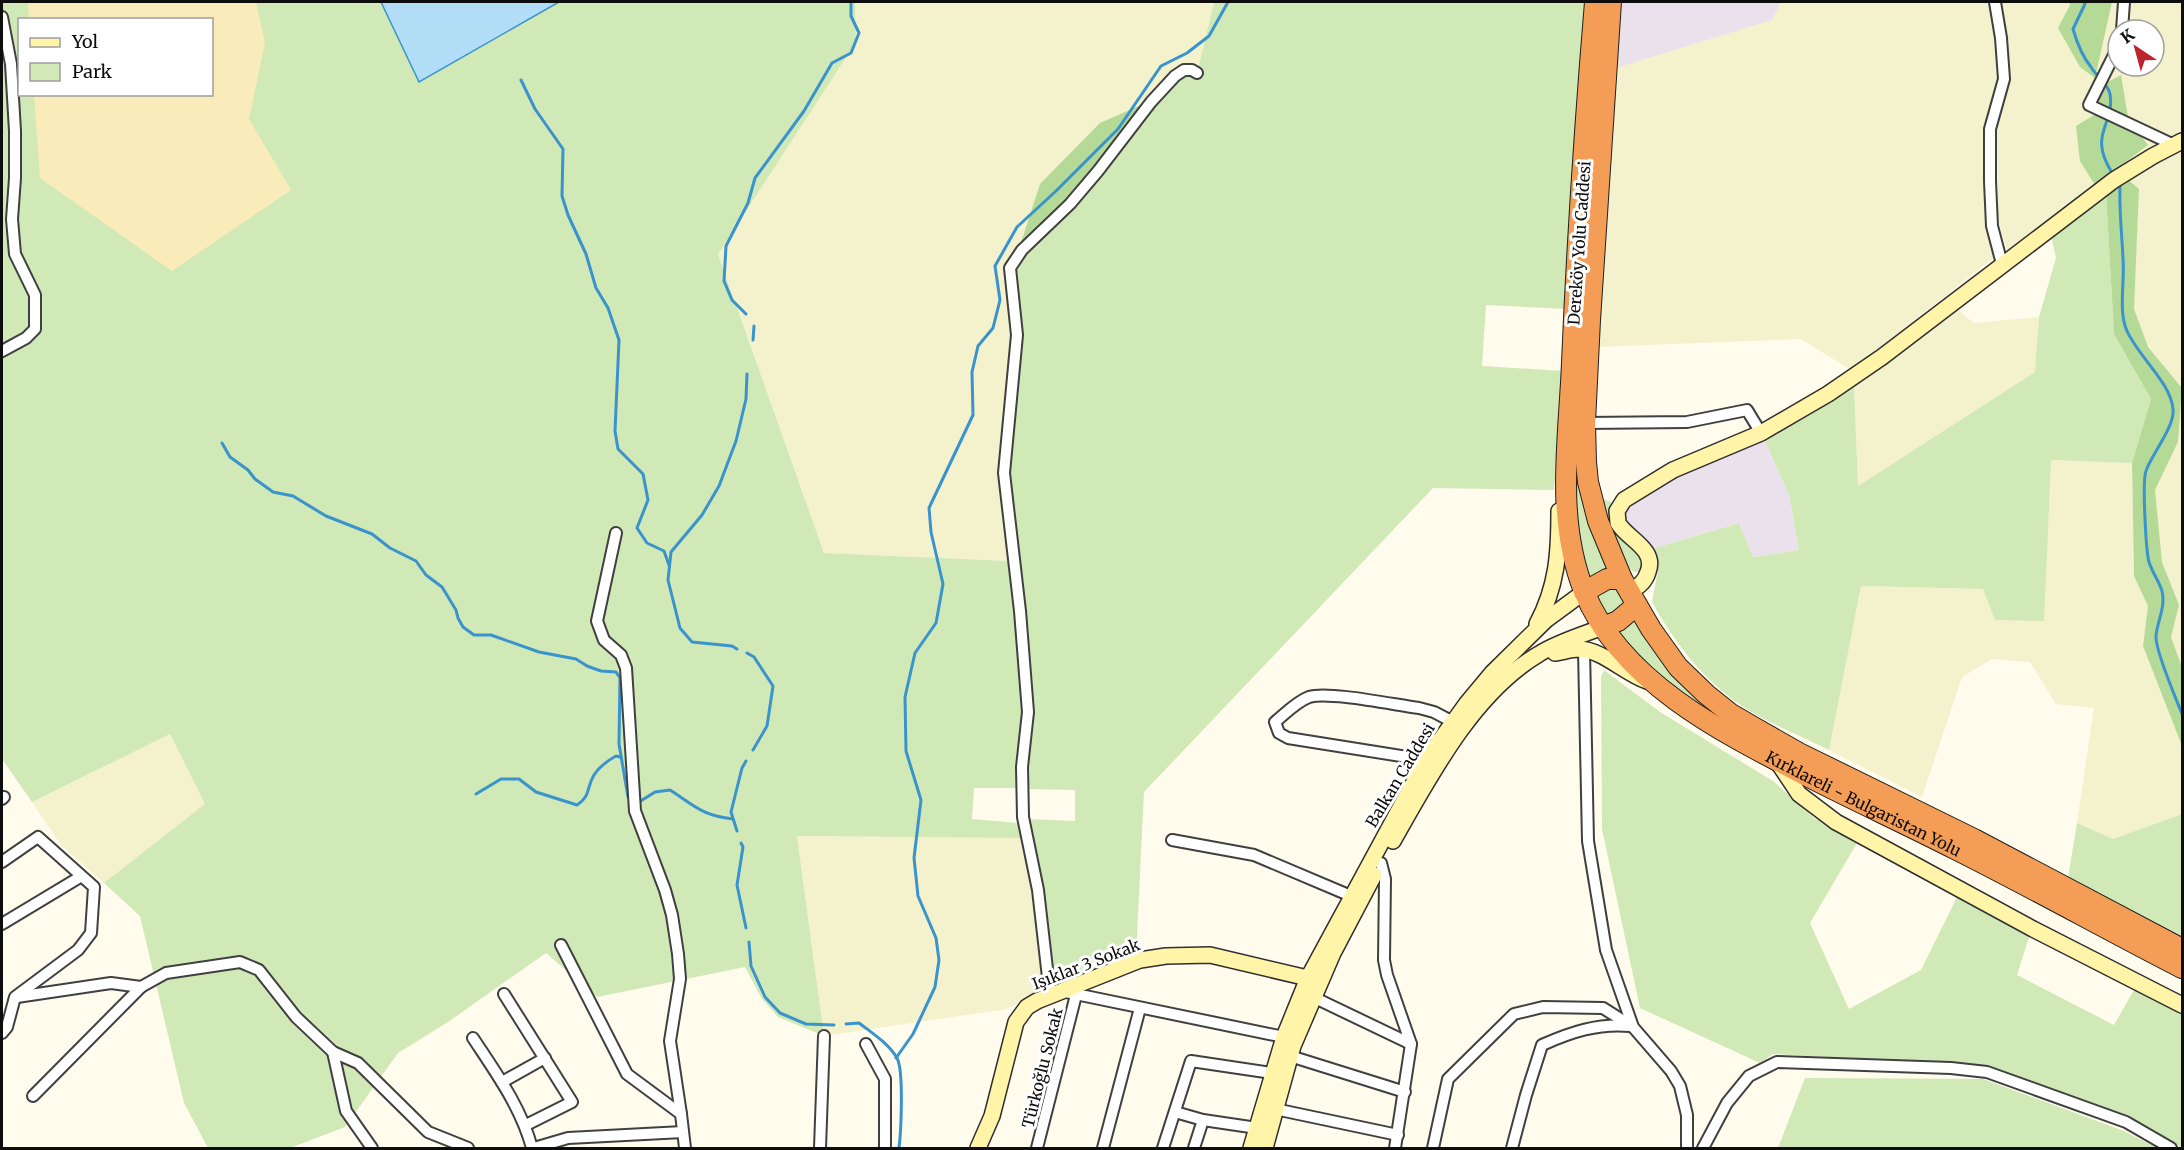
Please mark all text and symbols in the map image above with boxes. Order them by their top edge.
legend [18,18,213,96]
north arrow [2106,18,2166,78]
text: K [2116,24,2138,47]
text: Yol [71,30,98,53]
text: Park [72,60,113,83]
street label: Dereköy Yolu Caddesi [1563,160,1595,326]
street label: Balkan Caddesi [1361,719,1439,831]
street label: Kırklareli - Bulgaristan Yolu [1762,746,1965,860]
street label: Işıklar 3 Sokak [1029,934,1144,994]
street label: Türkoğlu Sokak [1017,1005,1067,1130]

